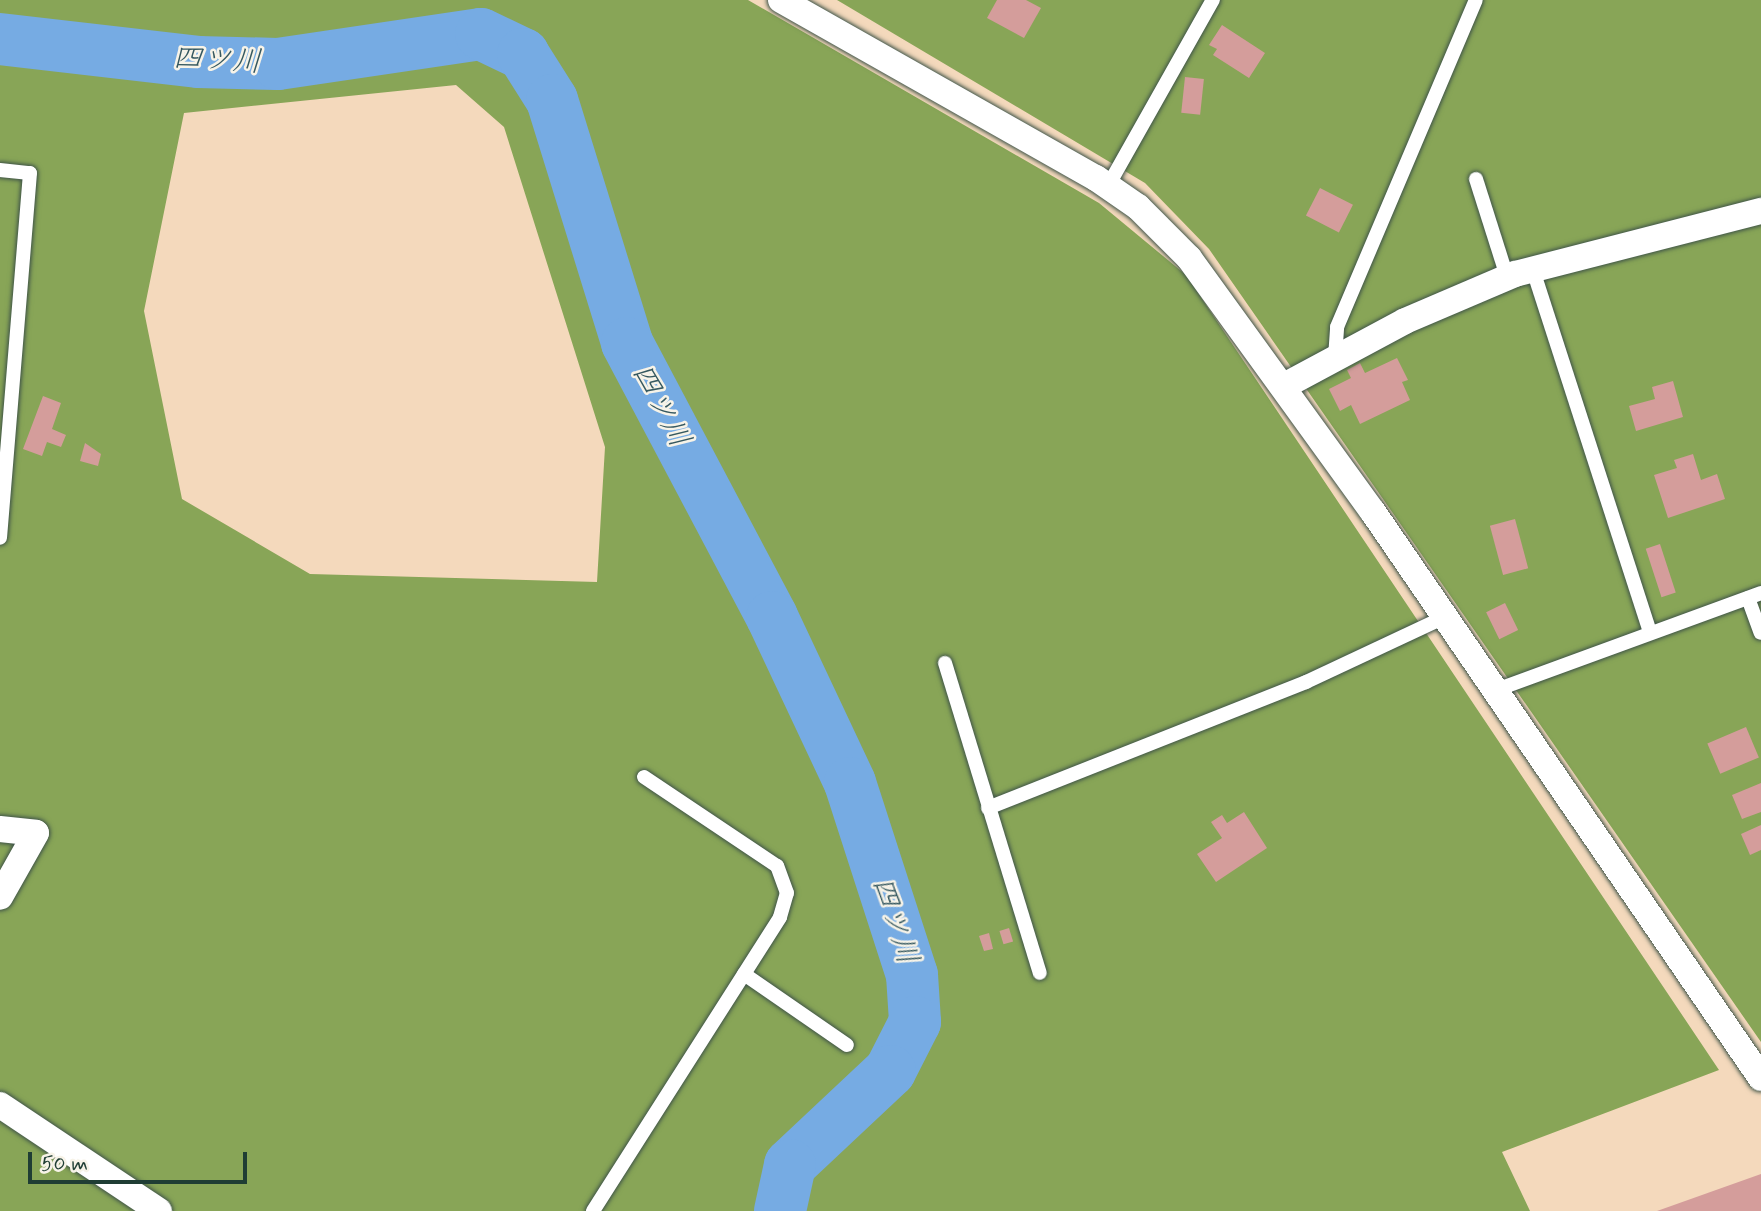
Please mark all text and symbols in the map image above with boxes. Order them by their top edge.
water label: 四ツ川 [171,41,263,81]
water label: 四ツ川 [623,358,697,454]
water label: 四ツ川 [863,873,925,969]
scale bar [32,1138,250,1182]
text: 50 m [41,1150,88,1178]

